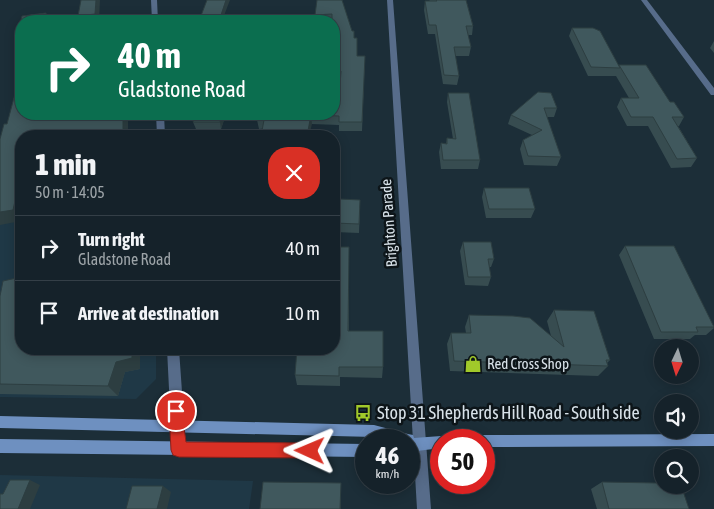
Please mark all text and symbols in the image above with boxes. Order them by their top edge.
icon: right [35,35,100,100]
text: 40 m [118,35,181,75]
text: Gladstone Road [118,76,246,102]
text: 1 min [35,147,96,181]
button: close [268,147,320,199]
street label: Brighton Parade [377,178,400,268]
text: 50 m · 14:05 [35,183,105,201]
text: Turn right [78,228,145,250]
icon: right [35,234,63,262]
text: 40 m [286,237,320,259]
text: Gladstone Road [78,250,171,268]
icon: arrive [35,299,63,327]
text: Arrive at destination [78,302,219,324]
text: 10 m [286,302,320,324]
north arrow [654,339,699,384]
map controls [654,339,699,494]
shop icon: Red Cross Shop [463,354,483,374]
place label: Red Cross Shop [487,355,569,372]
pin [155,390,197,432]
button: sound [654,394,699,439]
icon: arrive [162,397,190,425]
place label: Stop 31 Shepherds Hill Road - South side [377,402,640,423]
bus stop icon: Stop 31 Shepherds Hill Road - South side [353,403,373,423]
position arrow [283,424,335,476]
speed limit sign: 50 [430,429,495,494]
text: 46 [376,441,399,469]
button: search [654,449,699,494]
text: km/h [376,467,399,481]

